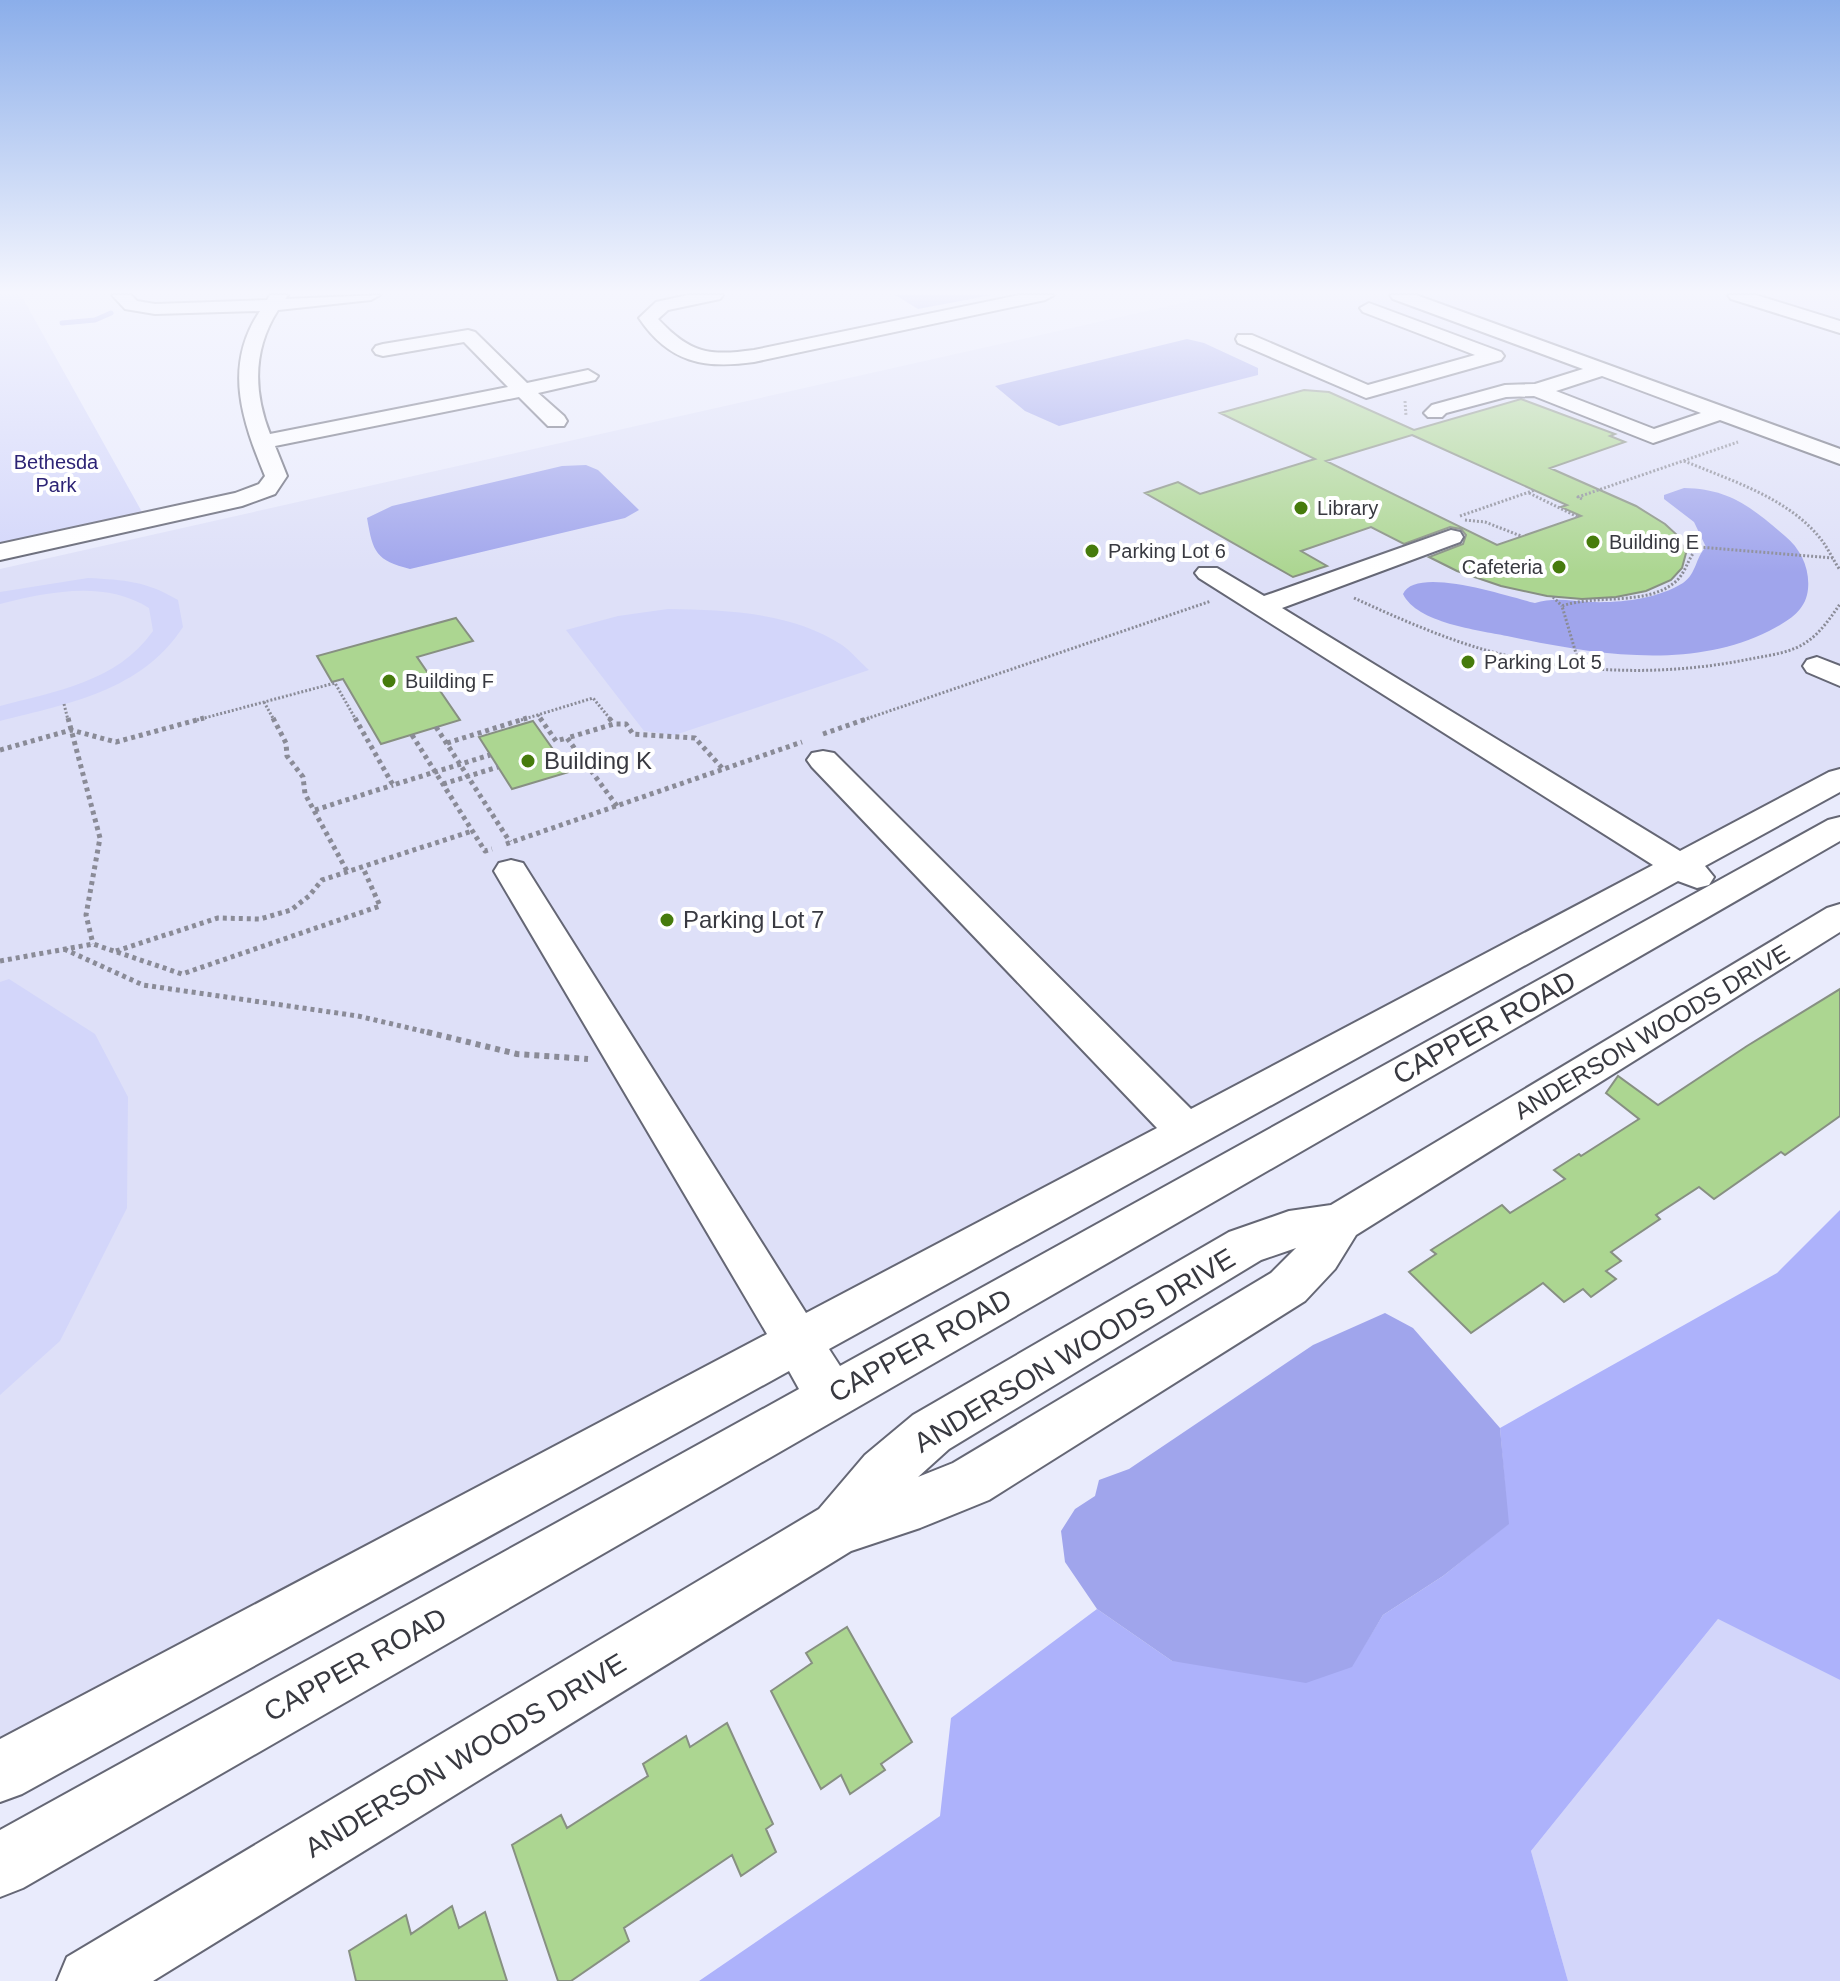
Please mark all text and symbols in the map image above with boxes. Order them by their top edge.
park label: Bethesda Park [14,451,99,496]
place label: Library [1317,497,1378,519]
marker: Library [1292,499,1310,517]
place label: Building E [1609,531,1699,553]
marker: Building E [1584,533,1602,551]
place label: Parking Lot 6 [1108,540,1226,562]
marker: Parking Lot 6 [1083,542,1101,560]
place label: Cafeteria [1462,556,1544,578]
marker: Cafeteria [1550,558,1568,576]
place label: Parking Lot 5 [1484,651,1602,673]
marker: Parking Lot 5 [1459,653,1477,671]
place label: Building F [405,670,494,692]
marker: Building F [380,672,398,690]
place label: Building K [544,747,652,774]
marker: Building K [519,752,537,770]
place label: Parking Lot 7 [683,906,824,933]
marker: Parking Lot 7 [658,911,676,929]
street label: ANDERSON WOODS DRIVE [1509,939,1794,1125]
street label: CAPPER ROAD [1388,964,1581,1090]
street label: ANDERSON WOODS DRIVE [908,1242,1240,1459]
street label: CAPPER ROAD [824,1282,1017,1408]
street label: CAPPER ROAD [259,1601,452,1727]
street label: ANDERSON WOODS DRIVE [299,1647,631,1864]

